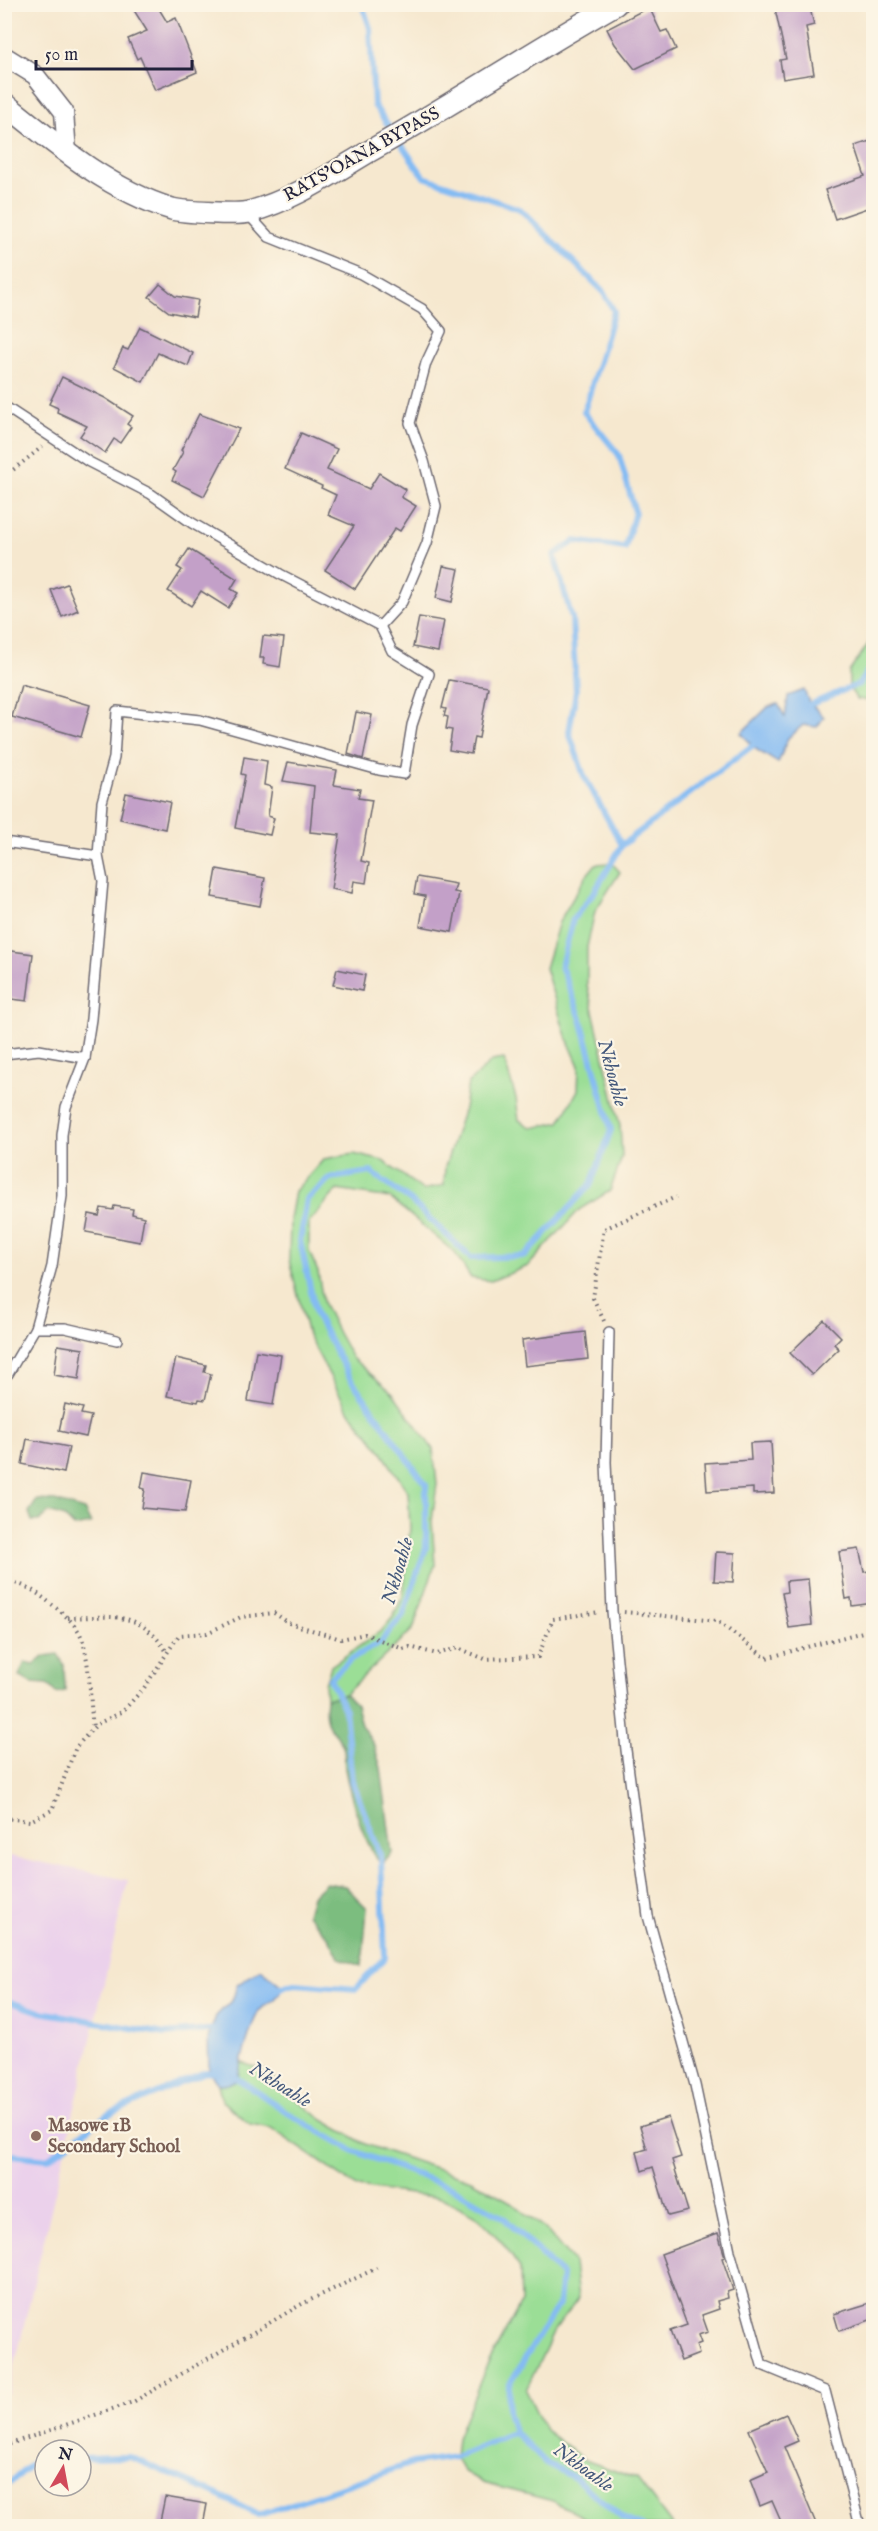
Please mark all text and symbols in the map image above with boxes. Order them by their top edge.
scale bar [36,33,192,71]
text: 50 m [45,44,78,67]
street label: RATS'OANA BYPASS [280,102,444,208]
water label: Nkhoahle [591,1036,633,1110]
water label: Nkhoahle [376,1534,420,1608]
water label: Nkhoahle [244,2056,316,2114]
place label: Masowe 1B Secondary School [48,2115,181,2159]
marker: Masowe 1B Secondary School [29,2129,43,2143]
north arrow [33,2438,93,2498]
water label: Nkhoahle [548,2438,618,2499]
text: N [56,2444,74,2466]

